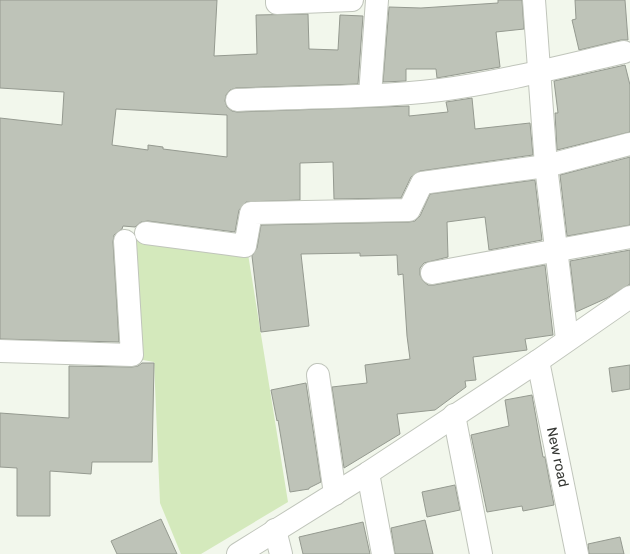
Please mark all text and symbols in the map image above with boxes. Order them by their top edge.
street label: New road [543,426,572,489]

